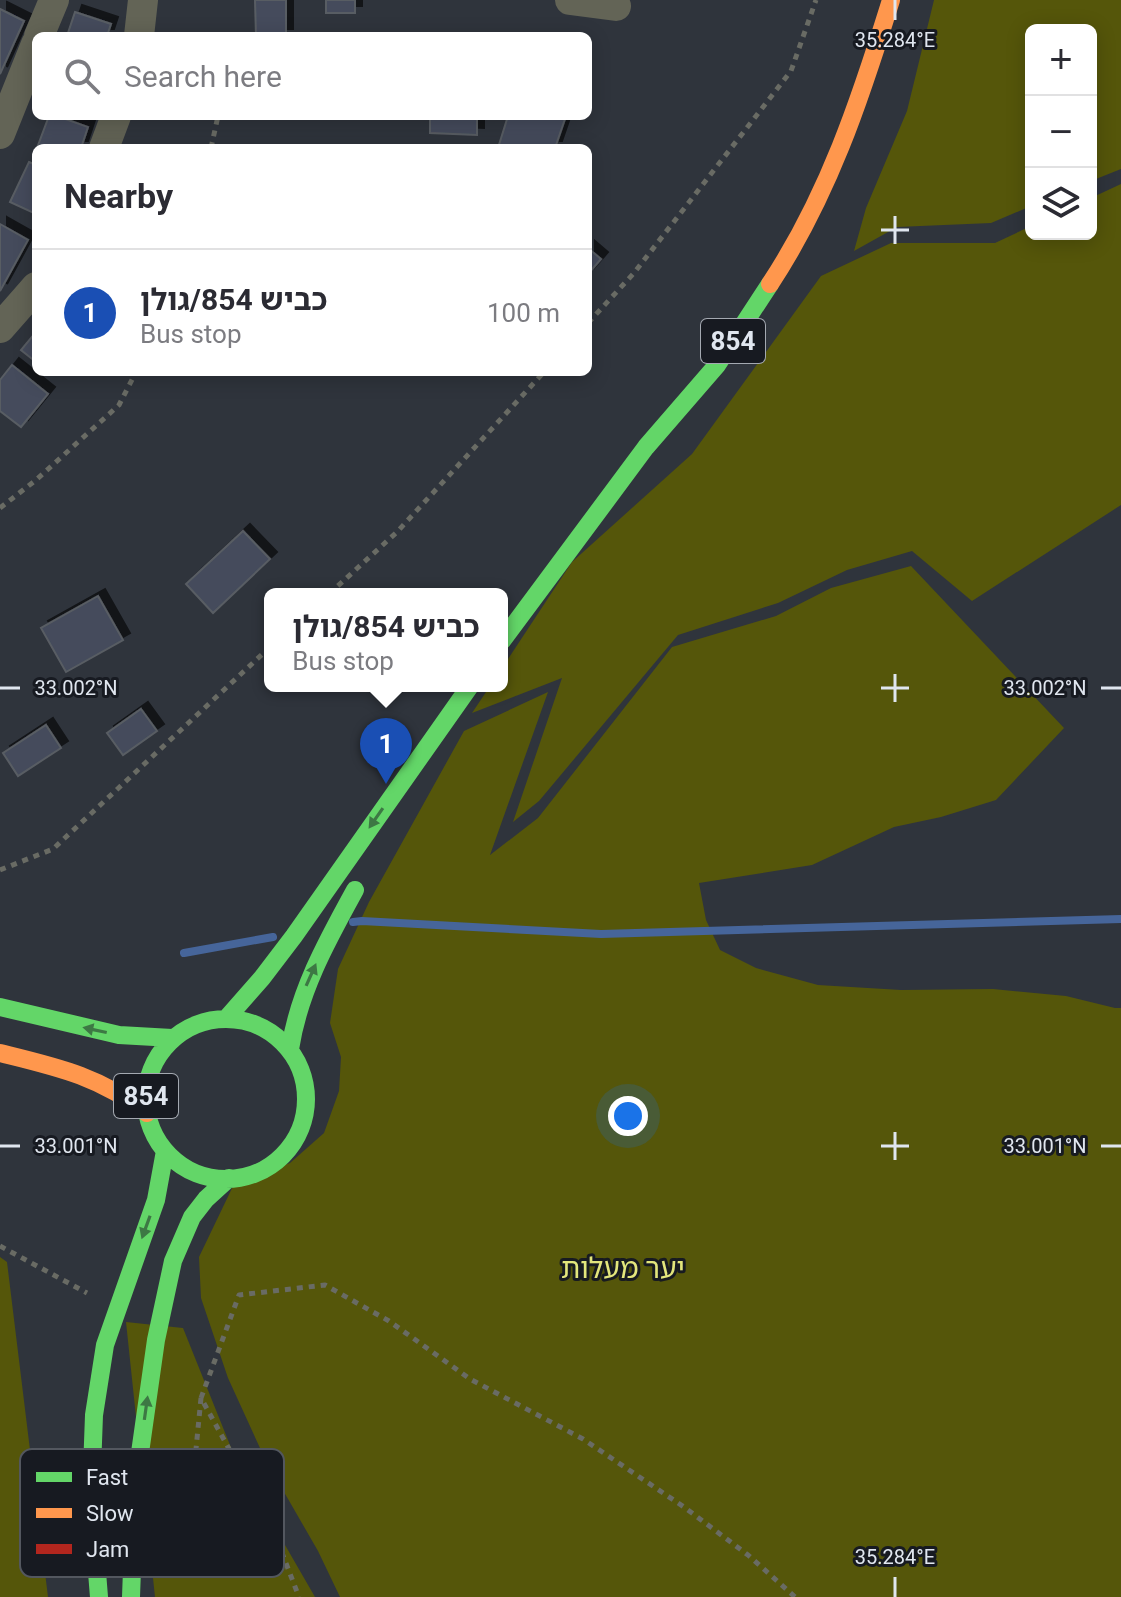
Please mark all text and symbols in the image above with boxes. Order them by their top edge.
map controls [1025,24,1097,240]
button: + [1025,24,1097,96]
text: 35.284°E [855,28,935,52]
search box [32,32,592,120]
icon: search [60,54,104,98]
text: Search here [124,59,282,94]
button: − [1025,96,1097,168]
button: layers [1025,168,1097,240]
text: Nearby [64,176,173,216]
text: כביש 854/גולן [140,282,327,317]
text: 1 [83,298,97,328]
text: 100 m [487,298,560,328]
text: Bus stop [140,319,242,349]
road number: 854 [701,319,765,363]
popup [264,588,508,692]
text: כביש 854/גולן [292,609,480,644]
text: Bus stop [292,646,394,676]
text: 33.002°N [34,676,118,700]
text: 33.002°N [1003,676,1087,700]
pin: 1 [360,718,412,784]
one-way arrow [368,807,384,829]
one-way arrow [305,963,318,987]
one-way arrow [82,1023,107,1036]
road number: 854 [114,1074,178,1118]
your location [608,1096,648,1136]
text: 33.001°N [34,1134,118,1158]
text: 33.001°N [1003,1134,1087,1158]
one-way arrow [140,1215,152,1239]
park label: יער מעלות [561,1252,685,1285]
one-way arrow [140,1395,153,1420]
legend [20,1449,284,1577]
text: Fast [86,1465,128,1490]
text: Slow [86,1501,134,1526]
text: Jam [86,1537,129,1562]
text: 35.284°E [855,1545,935,1569]

